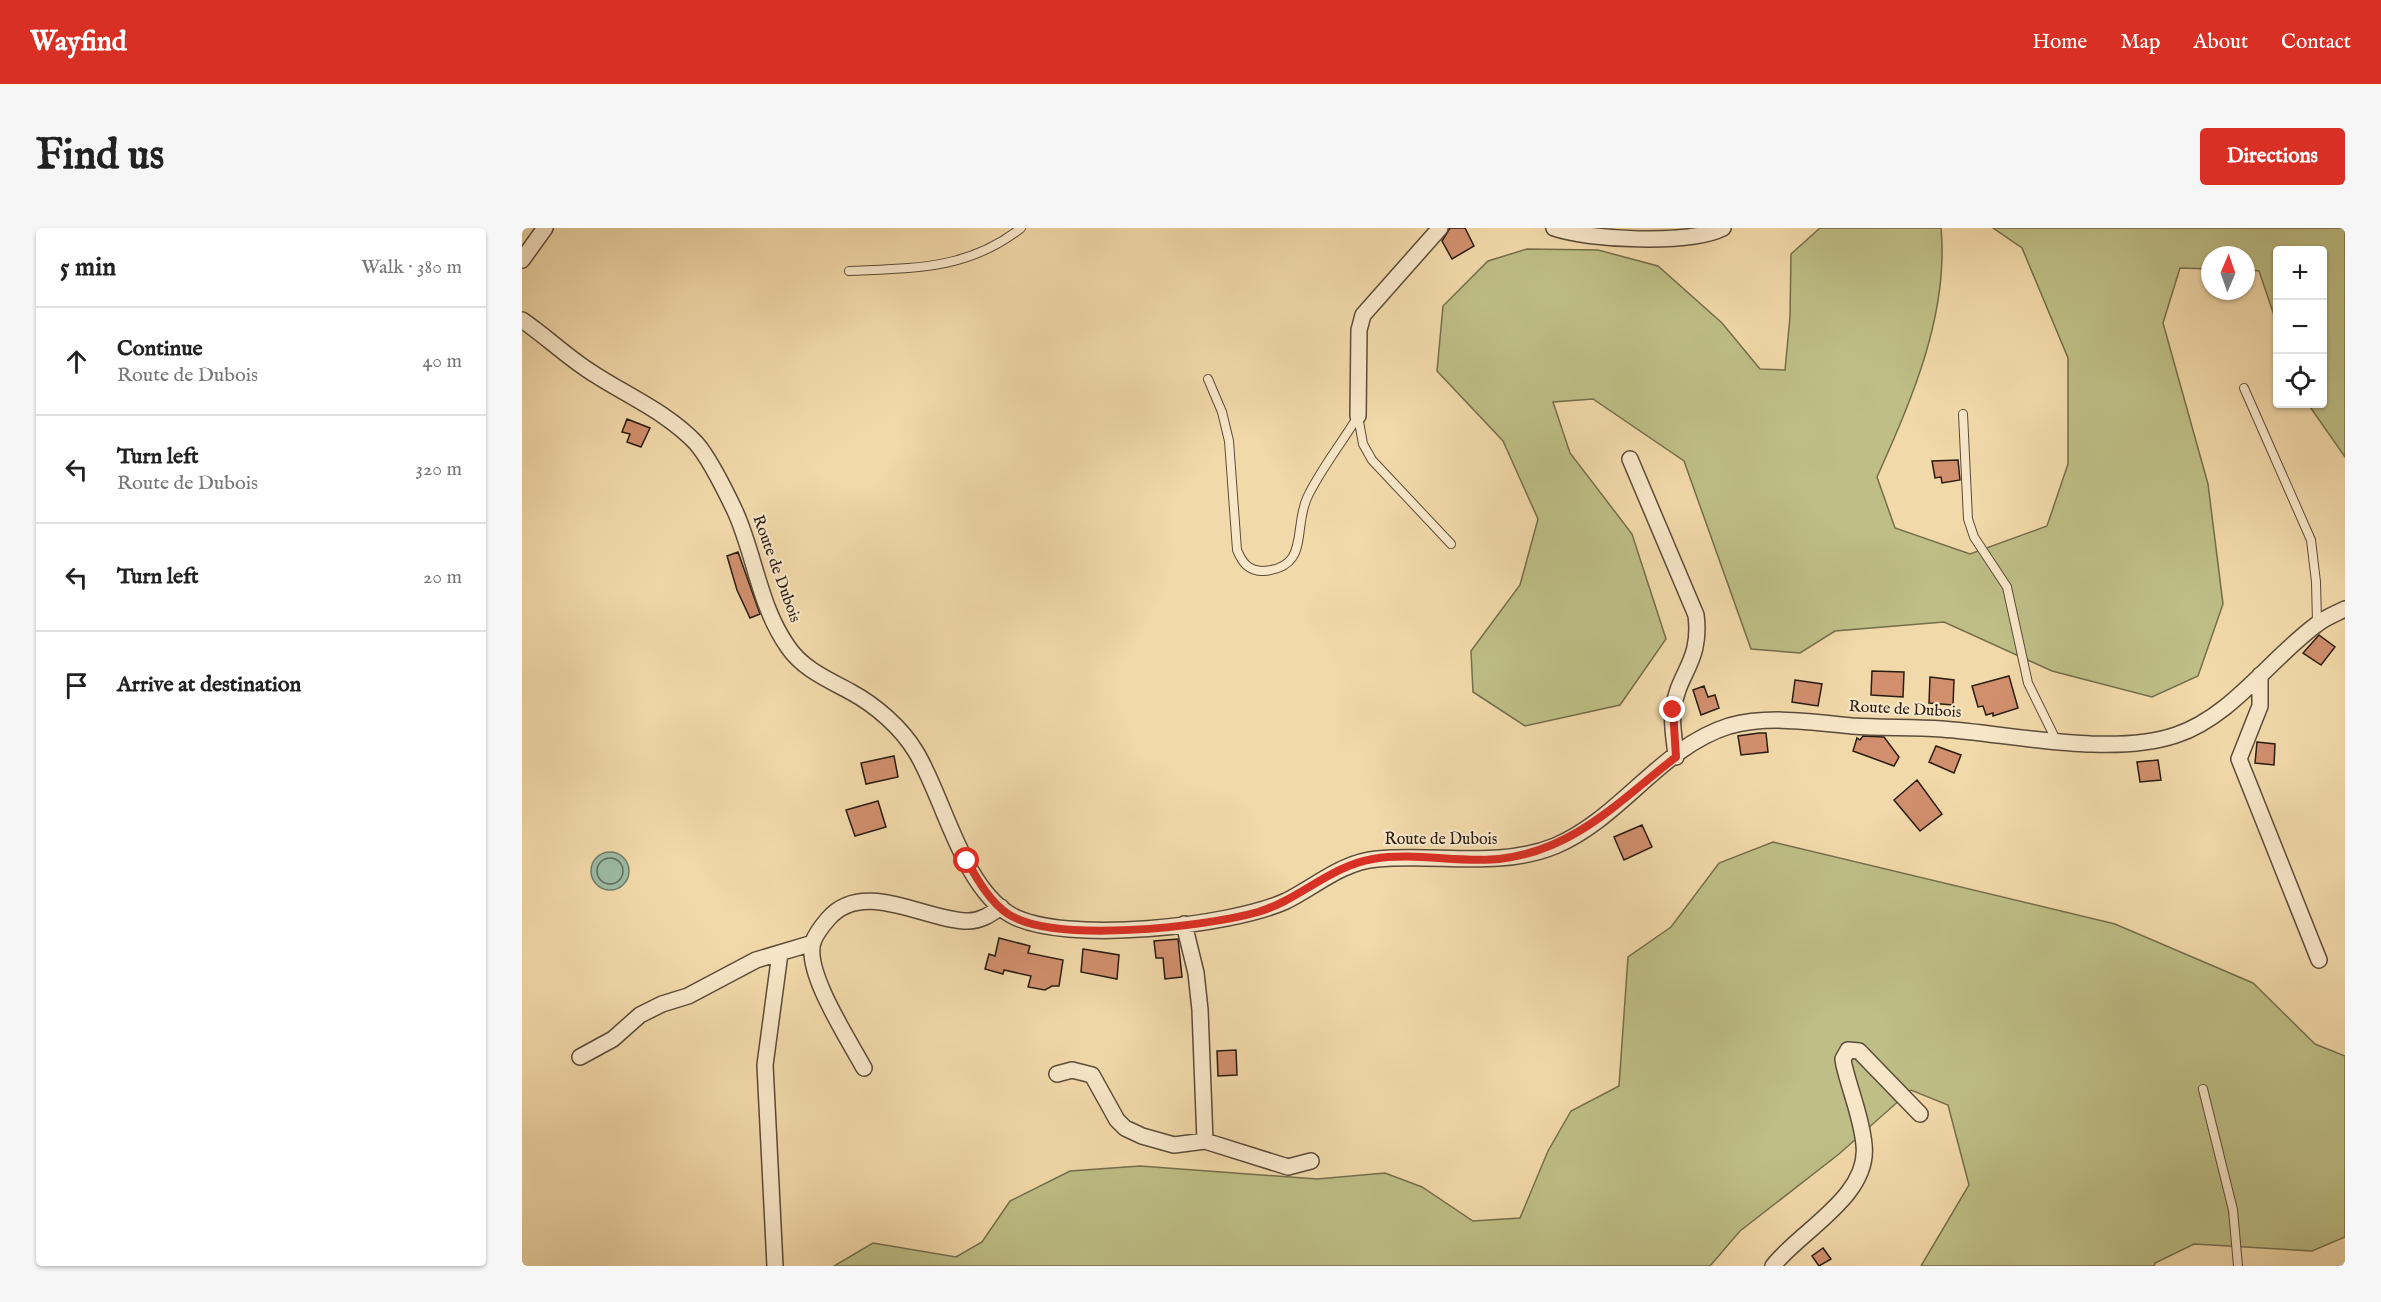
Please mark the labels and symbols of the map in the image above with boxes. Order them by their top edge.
north arrow [2201,246,2255,300]
street label: Route de Dubois [747,513,805,626]
route end [1659,696,1685,722]
street label: Route de Dubois [1848,697,1962,723]
street label: Route de Dubois [1385,830,1498,850]
route start [953,847,979,873]

